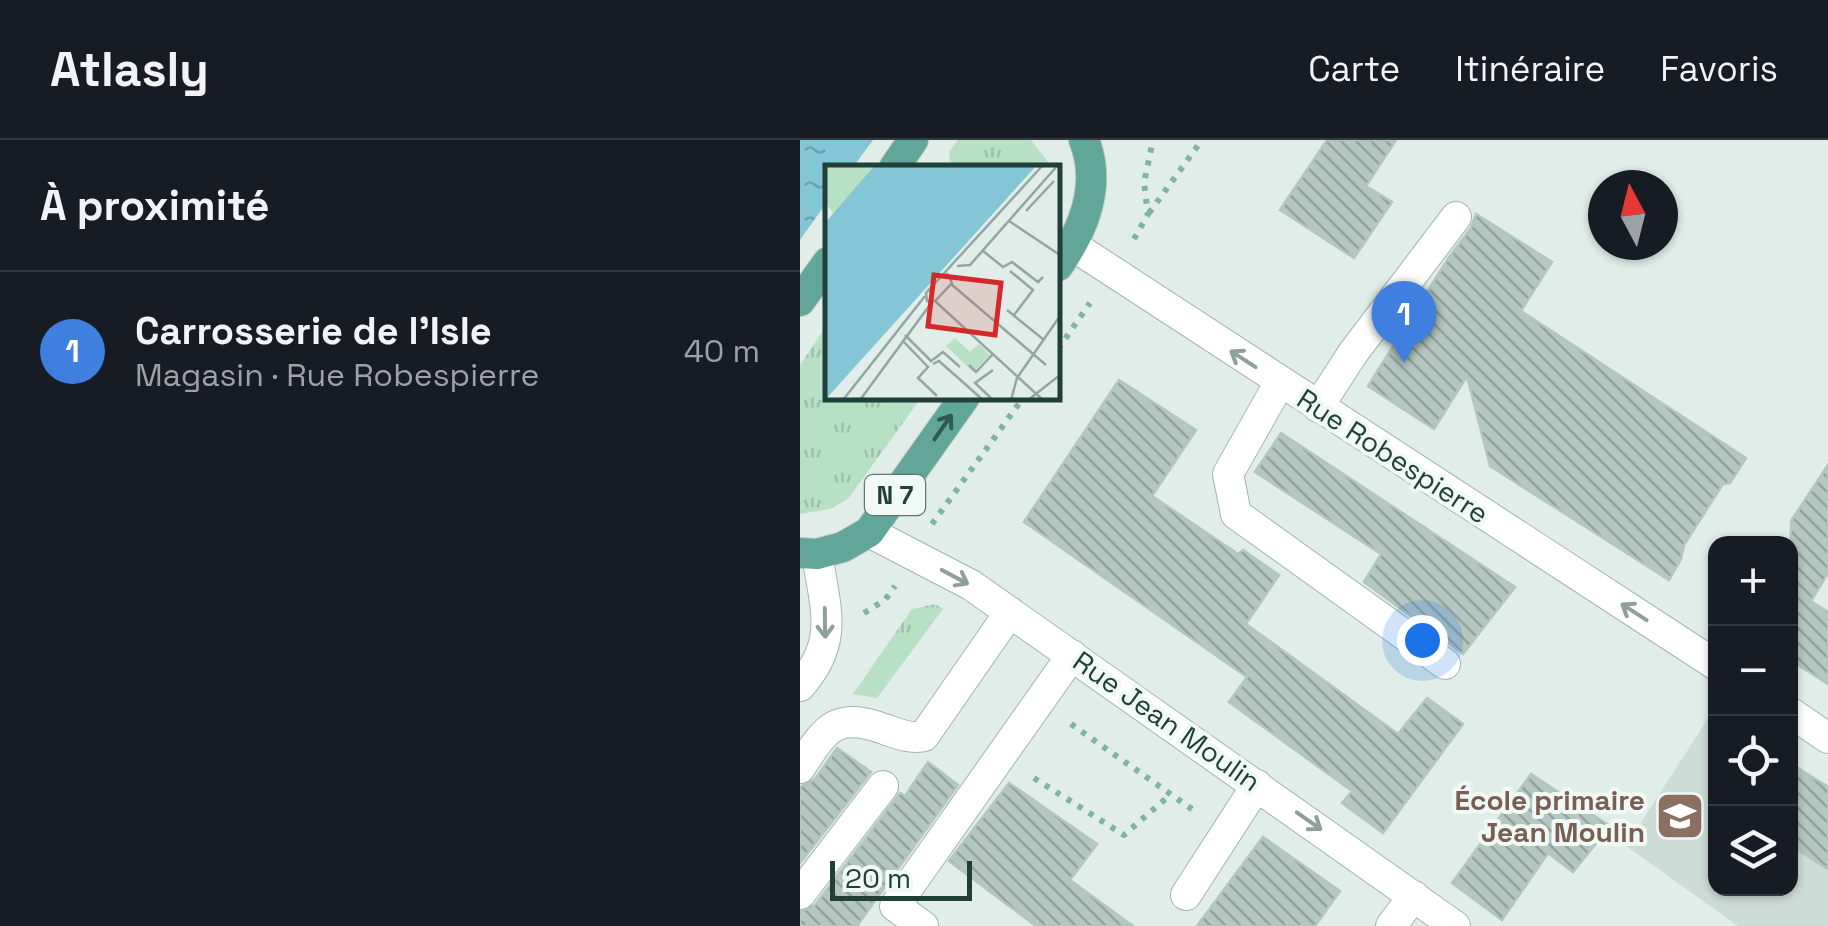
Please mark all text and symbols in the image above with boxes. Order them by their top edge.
text: Atlasly [50,39,209,100]
text: Carte [1308,47,1400,91]
text: Itinéraire [1455,47,1605,91]
text: Favoris [1660,47,1778,91]
inset map [825,165,1060,400]
north arrow [1588,170,1678,260]
text: À proximité [40,179,270,232]
pin: 1 [1372,280,1436,363]
text: Carrosserie de l'Isle [135,307,492,355]
text: 1 [65,331,80,371]
text: 40 m [684,331,760,371]
one-way arrow [1230,349,1258,370]
text: Magasin · Rue Robespierre [135,355,539,395]
street label: Rue Robespierre [1290,381,1496,531]
one-way arrow [932,414,953,441]
road number: N 7 [865,475,925,515]
map controls [1708,536,1798,896]
button: + [1708,536,1798,626]
one-way arrow [940,567,970,587]
one-way arrow [1620,602,1648,623]
one-way arrow [816,606,834,639]
your location [1397,615,1448,666]
button: − [1708,626,1798,716]
street label: Rue Jean Moulin [1066,643,1268,799]
button: locate [1708,716,1798,806]
place label: École primaire Jean Moulin [1455,782,1645,850]
school or university icon: École primaire Jean Moulin [1654,790,1706,842]
button: layers [1708,806,1798,896]
one-way arrow [1294,811,1322,832]
scale bar [830,856,972,900]
text: 20 m [845,860,911,896]

